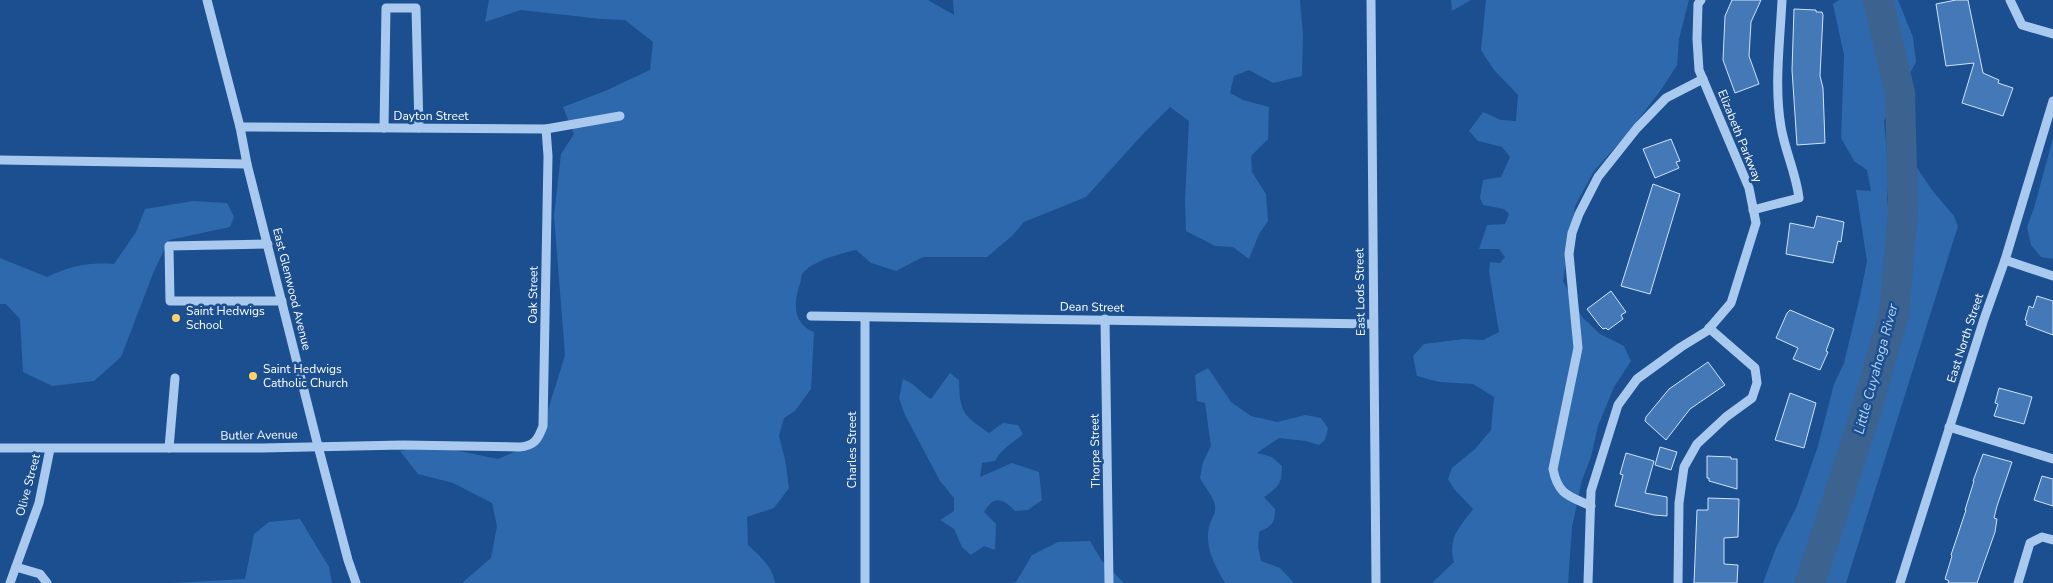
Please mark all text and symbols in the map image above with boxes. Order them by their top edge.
street label: Elizabeth Parkway [1714,87,1766,186]
street label: Dayton Street [394,108,469,124]
street label: East Glenwood Avenue [269,226,315,352]
street label: East Lods Street [1351,247,1369,336]
street label: Oak Street [525,265,542,324]
street label: East North Street [1943,290,1987,385]
street label: Dean Street [1060,298,1125,316]
water label: Little Cuyahoga River [1849,301,1903,436]
place label: Saint Hedwigs School [186,303,265,333]
marker: Saint Hedwigs School [170,312,182,324]
place label: Saint Hedwigs Catholic Church [263,361,348,391]
marker: Saint Hedwigs Catholic Church [247,370,259,382]
street label: Charles Street [844,411,860,489]
street label: Thorpe Street [1086,413,1104,488]
street label: Butler Avenue [220,426,298,444]
street label: Olive Street [12,451,44,518]

